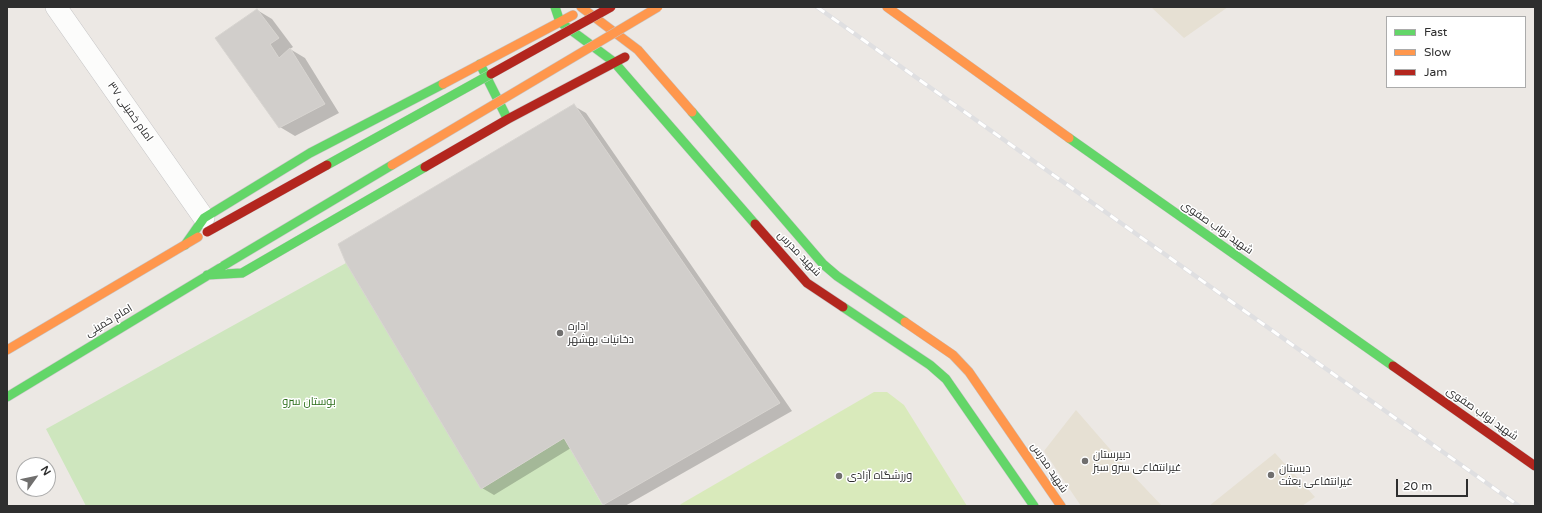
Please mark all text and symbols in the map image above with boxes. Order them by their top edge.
legend [1386,16,1526,88]
text: Fast [1424,25,1447,39]
text: Slow [1424,45,1451,59]
text: Jam [1424,65,1447,79]
street label: امام خمینی ۳۷ [105,80,155,144]
street label: شهید نواب صفوی [1179,198,1255,258]
street label: شهید مدرس [774,229,824,279]
street label: امام خمینی [83,302,135,340]
place label: اداره دخانیات بهشهر [568,320,634,346]
marker: اداره دخانیات بهشهر [555,328,565,338]
street label: شهید نواب صفوی [1444,384,1520,444]
park label: بوستان سرو [282,395,336,409]
street label: شهید مدرس [1027,440,1071,496]
place label: دبیرستان غیرانتفاعی سرو سبز [1093,448,1181,474]
marker: دبیرستان غیرانتفاعی سرو سبز [1080,456,1090,466]
north arrow [16,457,56,497]
place label: دبستان غیرانتفاعی بعثت [1279,462,1353,488]
text: N [38,463,54,478]
place label: ورزشگاه آزادی [847,469,912,483]
marker: دبستان غیرانتفاعی بعثت [1266,470,1276,480]
marker: ورزشگاه آزادی [834,471,844,481]
scale bar [1398,471,1470,497]
text: 20 m [1403,479,1432,493]

